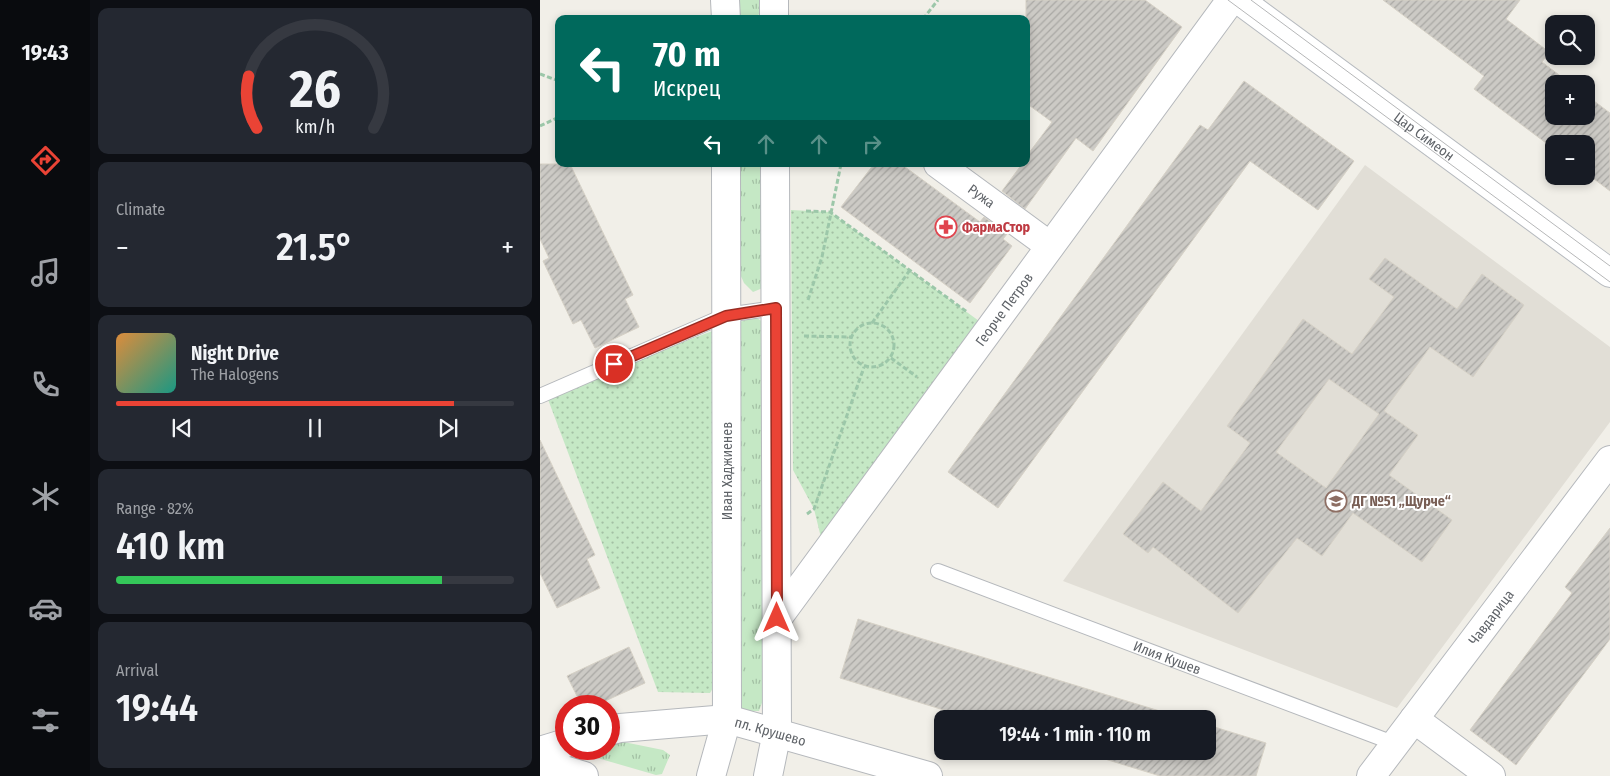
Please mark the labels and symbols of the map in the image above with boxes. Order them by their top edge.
street label: Цар Симеон [1390,109,1458,165]
street label: Ружа [964,181,998,212]
pharmacy icon: ФармаСтор [934,215,958,239]
place label: ФармаСтор [962,219,1031,236]
street label: Георче Петров [972,270,1037,350]
pin [593,343,635,385]
street label: Иван Хаджиенев [719,422,736,520]
school or university icon: ДГ №51 „Щурче“ [1324,489,1348,513]
place label: ДГ №51 „Щурче“ [1351,493,1451,510]
street label: Чавдарица [1465,587,1518,649]
position arrow [750,591,802,643]
street label: Илия Кушев [1131,638,1203,679]
speed limit sign: 30 [555,695,620,760]
street label: пл. Крушево [733,714,808,750]

